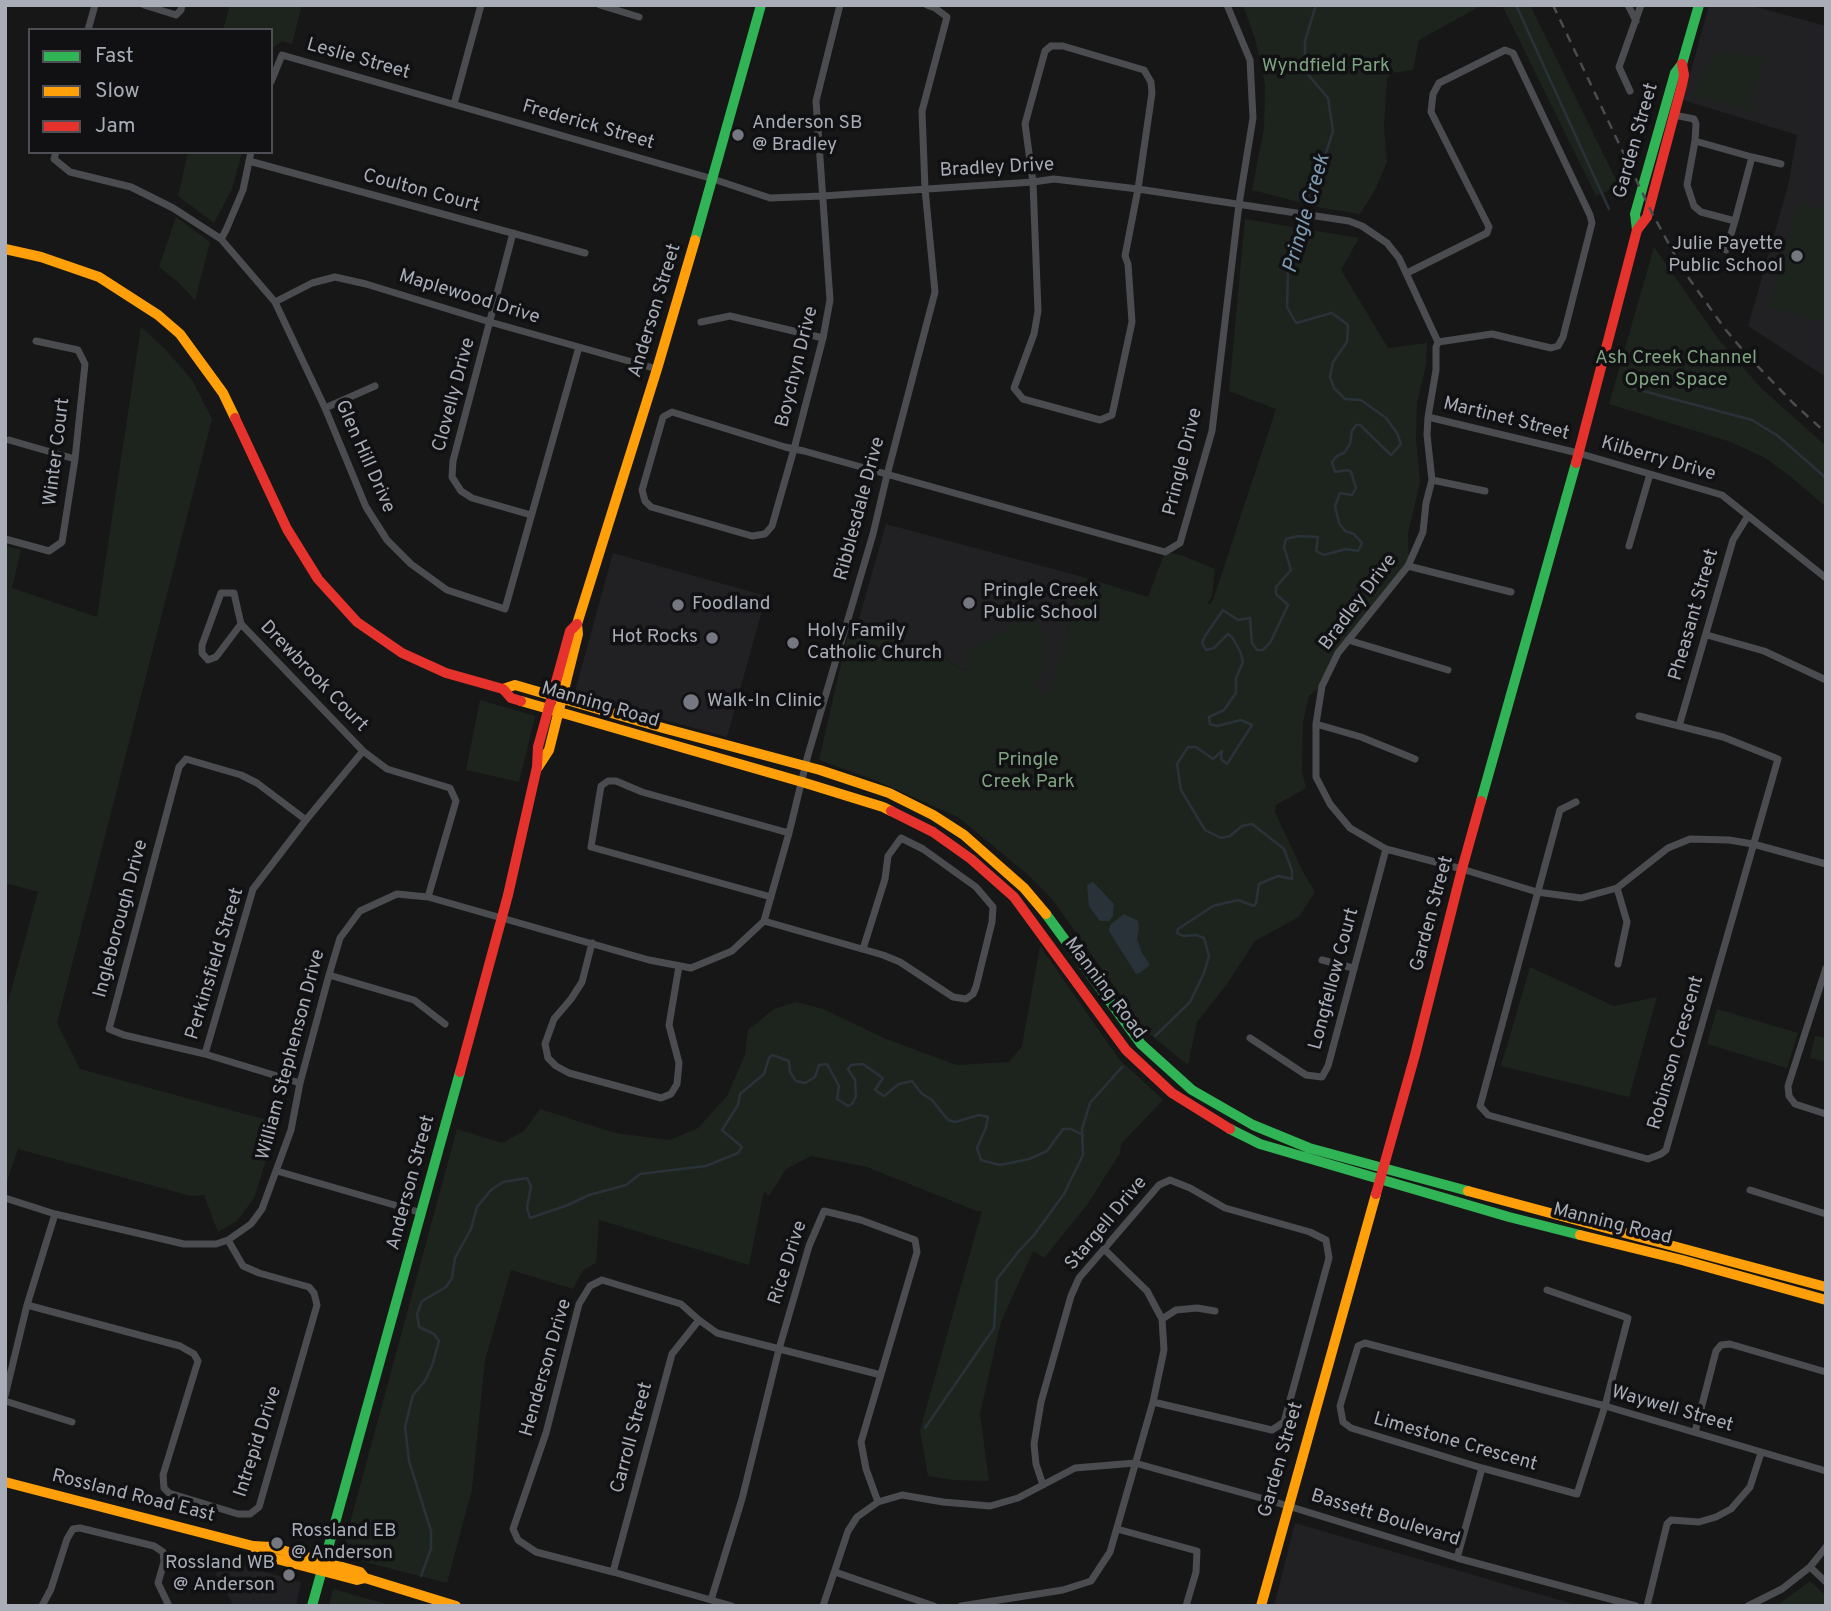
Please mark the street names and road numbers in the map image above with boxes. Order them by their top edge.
street label: Leslie Street [304,34,412,86]
street label: Garden Street [1610,81,1664,201]
street label: Frederick Street [519,96,657,156]
street label: Bradley Drive [939,155,1055,183]
street label: Coulton Court [360,165,482,219]
street label: Anderson Street [625,241,687,381]
street label: Maplewood Drive [396,266,542,330]
street label: Boychyn Drive [772,304,824,430]
street label: Clovelly Drive [429,335,481,455]
street label: Martinet Street [1441,393,1571,447]
street label: Winter Court [40,396,76,508]
street label: Glen Hill Drive [329,397,399,517]
street label: Pringle Drive [1160,406,1208,518]
street label: Kilberry Drive [1598,433,1718,487]
street label: Ribblesdale Drive [831,435,891,583]
street label: Pheasant Street [1665,546,1725,684]
street label: Bradley Drive [1315,550,1403,656]
street label: Drewbrook Court [254,617,372,737]
street label: Manning Road [538,678,662,734]
street label: Ingleborough Drive [90,837,154,1001]
street label: Garden Street [1407,854,1459,974]
street label: Perkinsfield Street [182,885,250,1043]
street label: Longfellow Court [1305,906,1365,1052]
street label: Manning Road [1058,934,1150,1044]
street label: William Stephenson Drive [253,947,331,1163]
street label: Robinson Crescent [1644,973,1710,1133]
street label: Anderson Street [383,1113,441,1253]
street label: Stargell Drive [1061,1172,1153,1276]
street label: Manning Road [1550,1199,1674,1251]
street label: Rice Drive [765,1218,813,1308]
street label: Henderson Drive [516,1296,578,1440]
street label: Carroll Street [607,1380,659,1496]
street label: Waywell Street [1608,1382,1736,1438]
street label: Intrepid Drive [230,1384,288,1500]
street label: Garden Street [1255,1400,1309,1520]
street label: Limestone Crescent [1370,1409,1540,1477]
street label: Rossland Road East [49,1466,217,1528]
street label: Bassett Boulevard [1308,1485,1462,1553]

